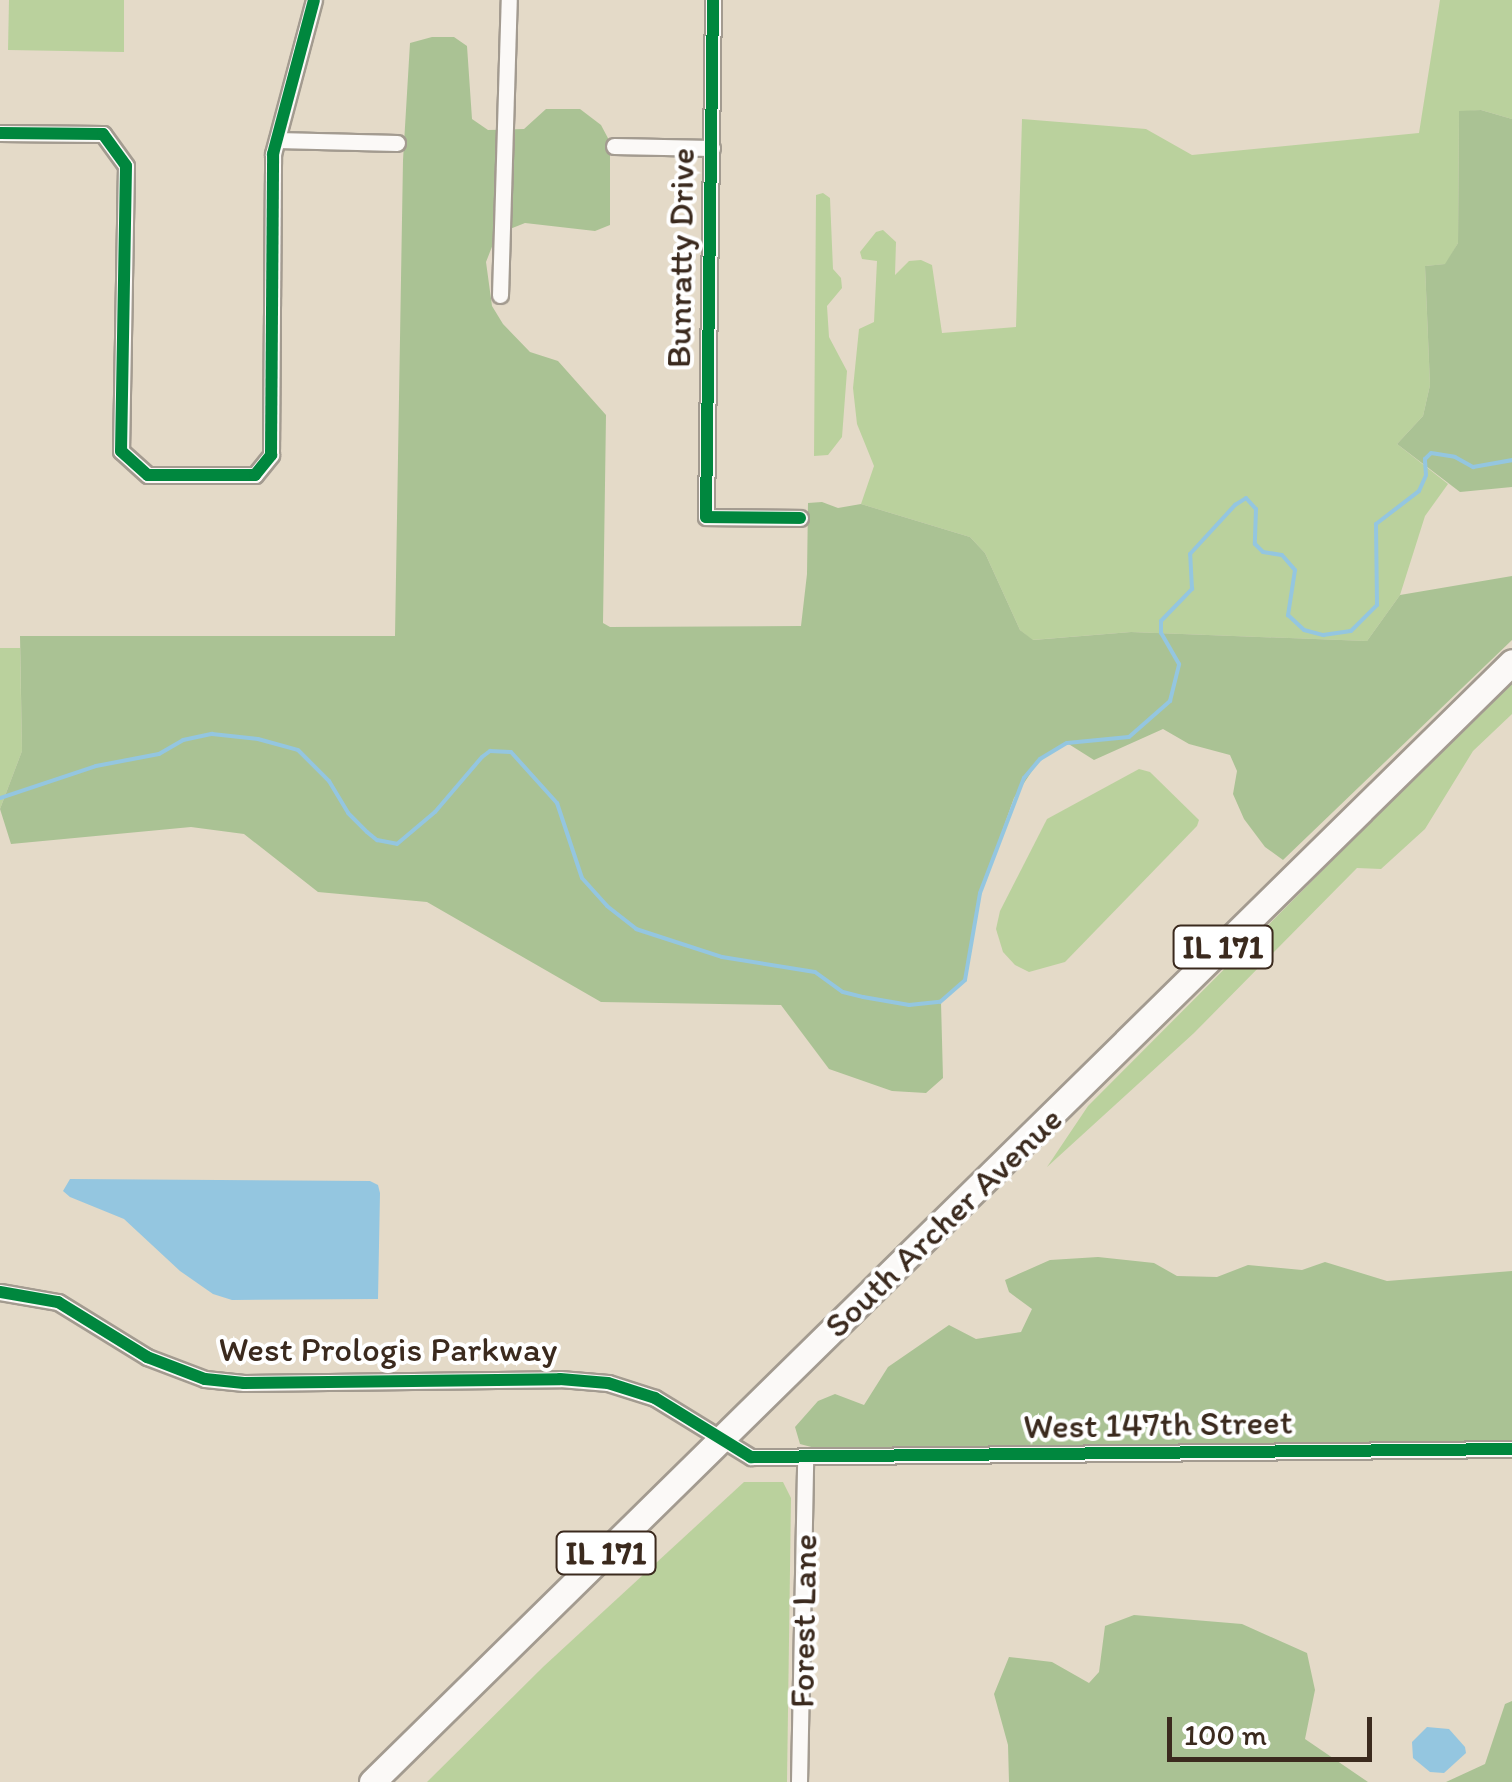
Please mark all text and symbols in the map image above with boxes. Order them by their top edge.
street label: Bunratty Drive [657,147,703,369]
road number: IL 171 [1170,920,1276,974]
street label: South Archer Avenue [815,1098,1071,1346]
street label: West Prologis Parkway [219,1328,557,1370]
street label: West 147th Street [1024,1401,1292,1447]
road number: IL 171 [554,1526,658,1580]
street label: Forest Lane [780,1534,826,1708]
scale bar [1172,1697,1377,1759]
text: 100 m [1184,1716,1267,1753]

